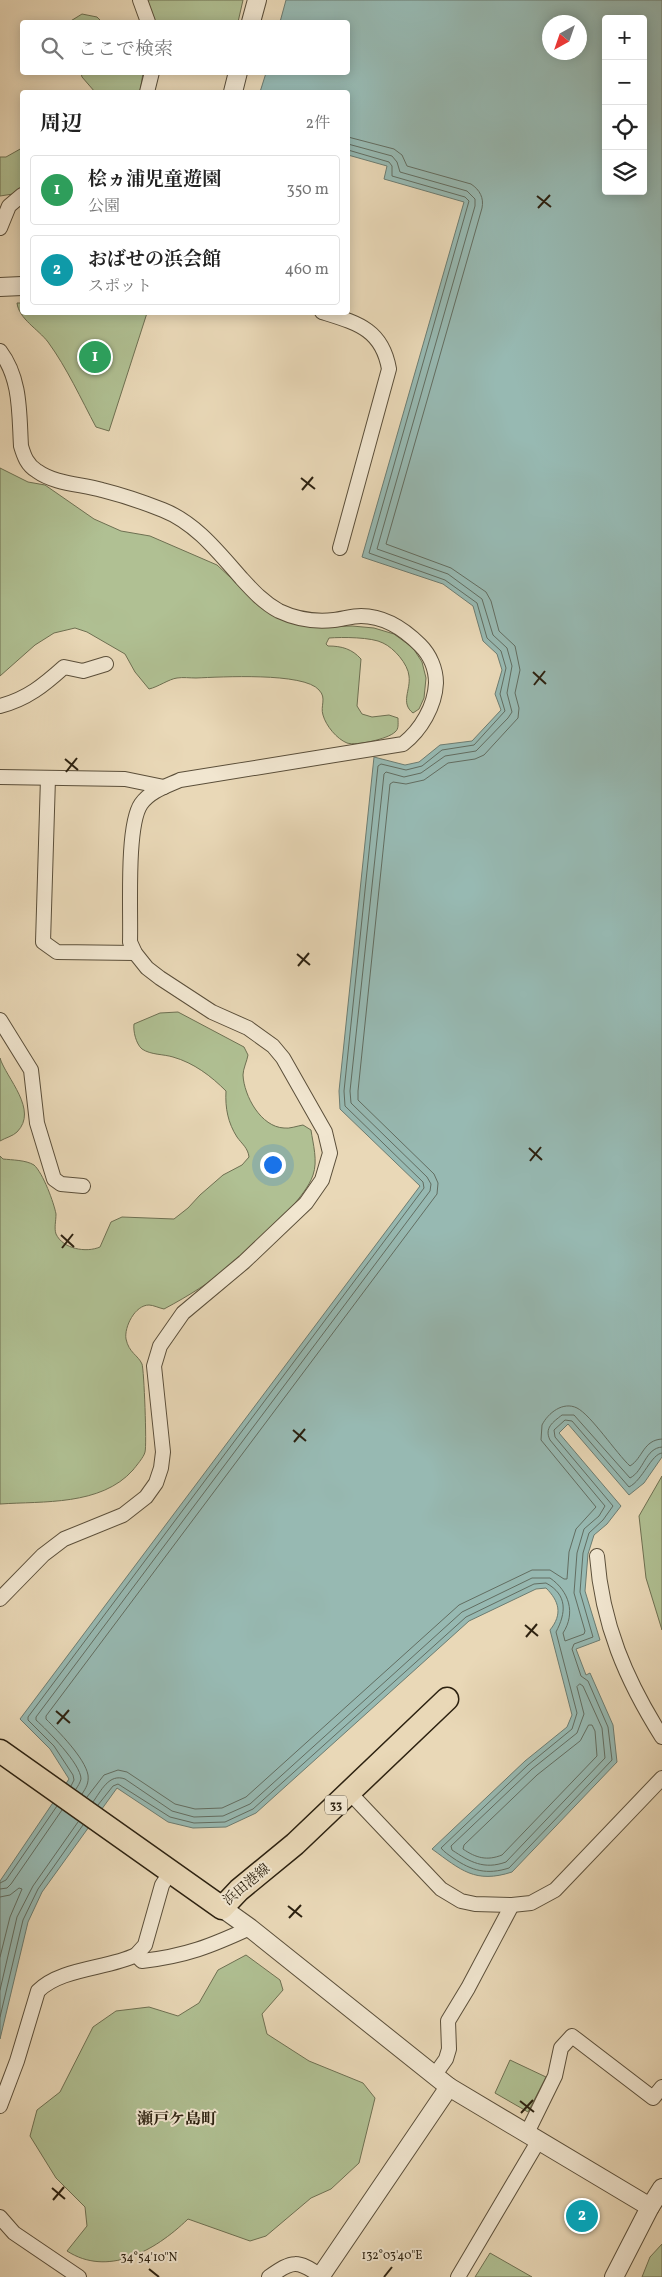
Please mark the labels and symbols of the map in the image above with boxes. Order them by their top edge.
north arrow [542,15,587,60]
pin: 1 [79,338,111,376]
your location [260,1152,286,1178]
road number: 33 [325,1796,347,1814]
street label: 浜田港線 [219,1860,275,1910]
district label: 瀬戸ケ島町 [137,2109,217,2131]
pin: 2 [566,2197,598,2235]
text: 132°03'40"E [362,2248,422,2264]
text: 34°54'10"N [120,2250,178,2266]

